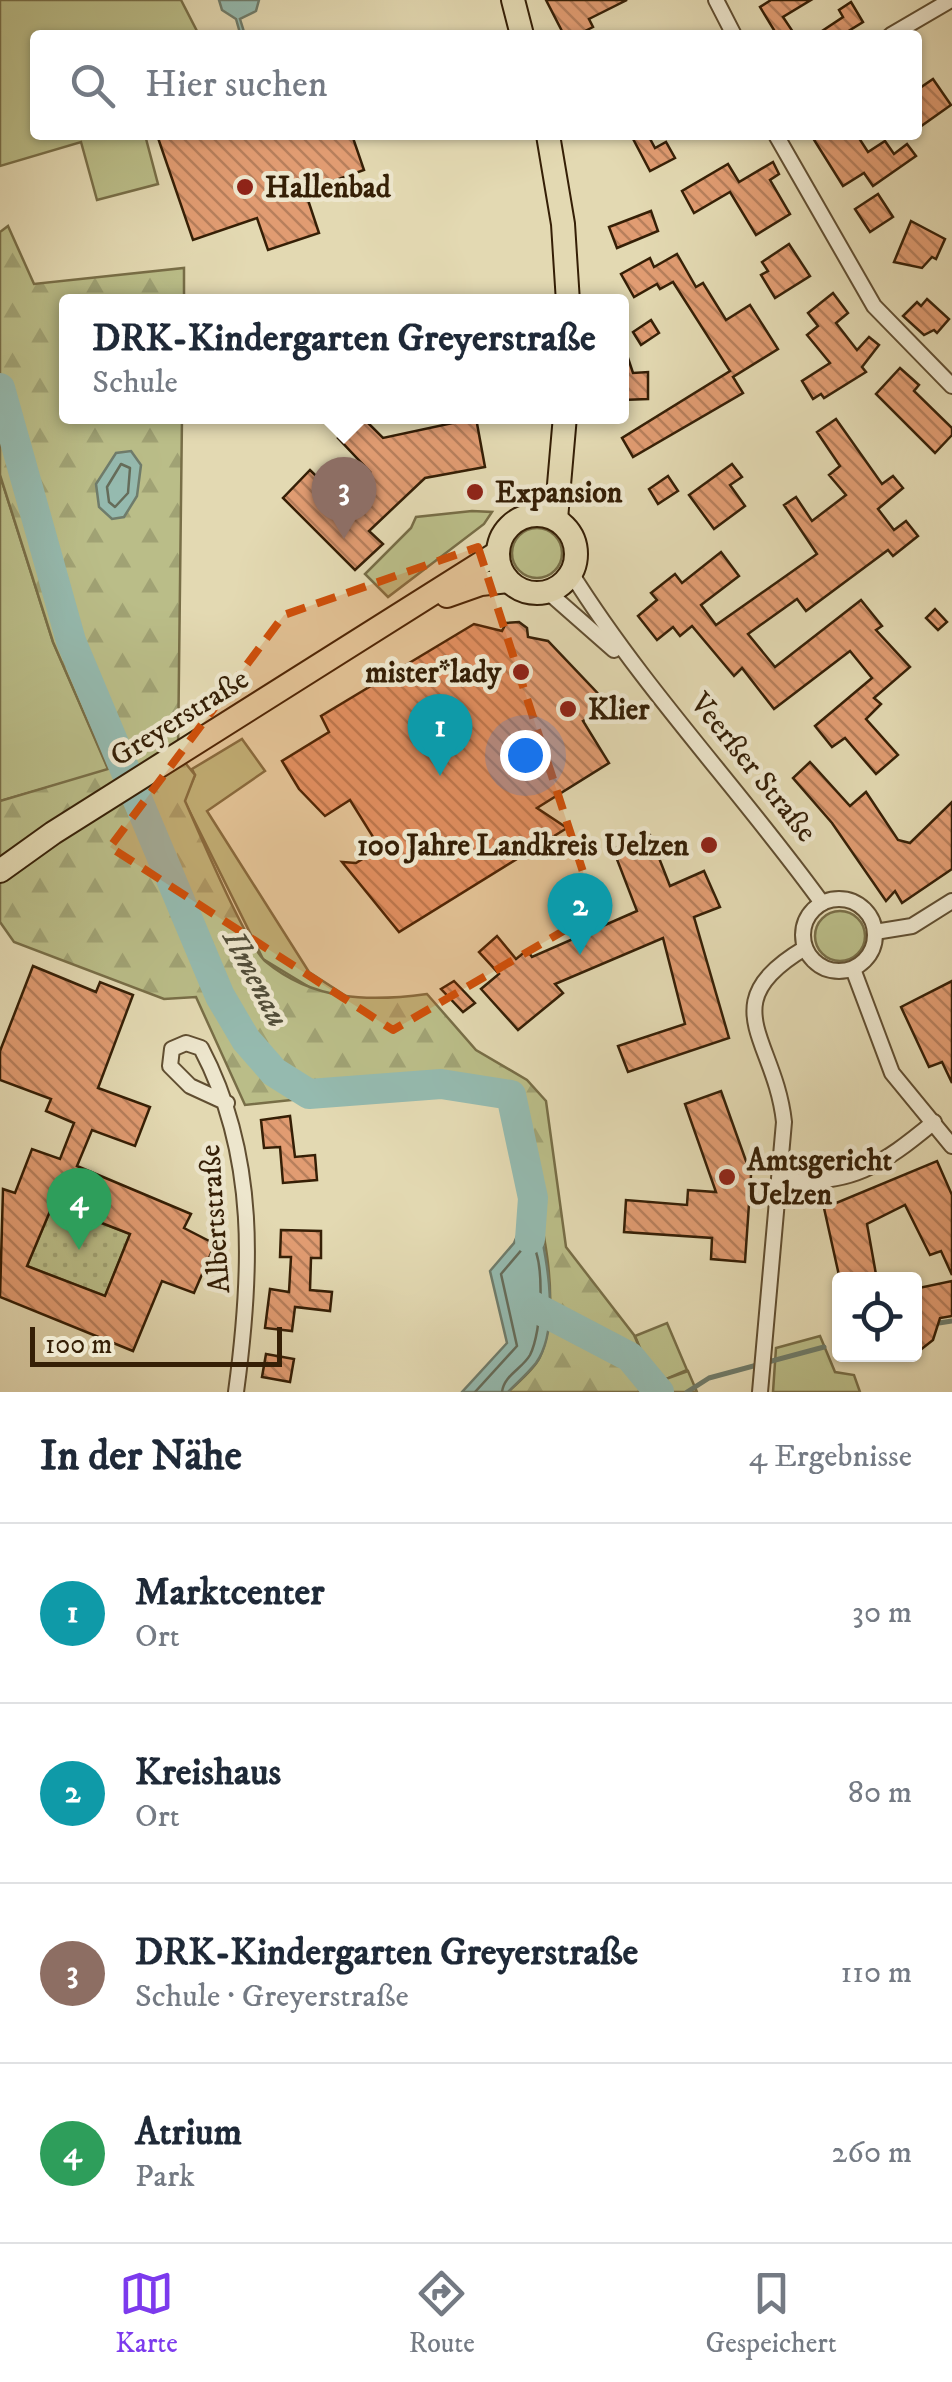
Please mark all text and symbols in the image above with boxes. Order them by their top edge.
search box [30,30,922,140]
icon: search [65,58,120,113]
text: Hier suchen [145,61,328,109]
place label: Hallenbad [265,170,392,207]
marker: Hallenbad [234,176,256,198]
popup [59,294,629,424]
text: DRK-Kindergarten Greyerstraße [92,315,596,363]
text: Schule [92,363,178,403]
pin: 3 [312,456,376,539]
place label: Expansion [495,475,623,512]
marker: Expansion [464,481,486,503]
place label: mister*lady [365,655,502,692]
street label: Greyerstraße [104,661,256,775]
marker: mister*lady [510,661,532,683]
street label: Veerßer Straße [681,685,824,850]
place label: Klier [588,692,650,729]
pin: 1 [408,694,472,776]
marker: Klier [557,698,579,720]
your location [500,730,551,781]
place label: 100 Jahre Landkreis Uelzen [357,828,689,865]
marker: 100 Jahre Landkreis Uelzen [698,834,720,856]
pin: 2 [548,872,612,955]
water label: Ilmenau [212,922,297,1035]
street label: Albertstraße [192,1143,239,1295]
place label: Amtsgericht Uelzen [746,1143,892,1214]
marker: Amtsgericht Uelzen [716,1166,738,1188]
pin: 4 [46,1168,112,1250]
map controls [832,1272,922,1362]
button: locate [832,1272,922,1362]
scale bar [30,1322,282,1366]
text: 100 m [45,1327,112,1362]
text: In der Nähe [40,1431,242,1483]
text: 4 Ergebnisse [749,1437,912,1477]
text: Marktcenter [135,1569,324,1617]
text: 1 [67,1593,78,1633]
text: 30 m [852,1593,912,1633]
text: Ort [135,1617,180,1657]
text: Kreishaus [135,1749,281,1797]
text: 2 [65,1773,80,1813]
text: 80 m [848,1773,912,1813]
text: Ort [135,1797,180,1837]
text: DRK-Kindergarten Greyerstraße [135,1929,638,1977]
text: 3 [67,1953,78,1993]
text: 110 m [840,1953,912,1993]
text: Schule · Greyerstraße [135,1977,409,2017]
text: Atrium [135,2109,242,2157]
text: 4 [63,2133,82,2173]
text: 260 m [832,2133,912,2173]
text: Park [135,2157,195,2197]
tab: Karte [115,2266,178,2361]
tab: Route [409,2266,475,2361]
tab: Gespeichert [706,2266,837,2361]

